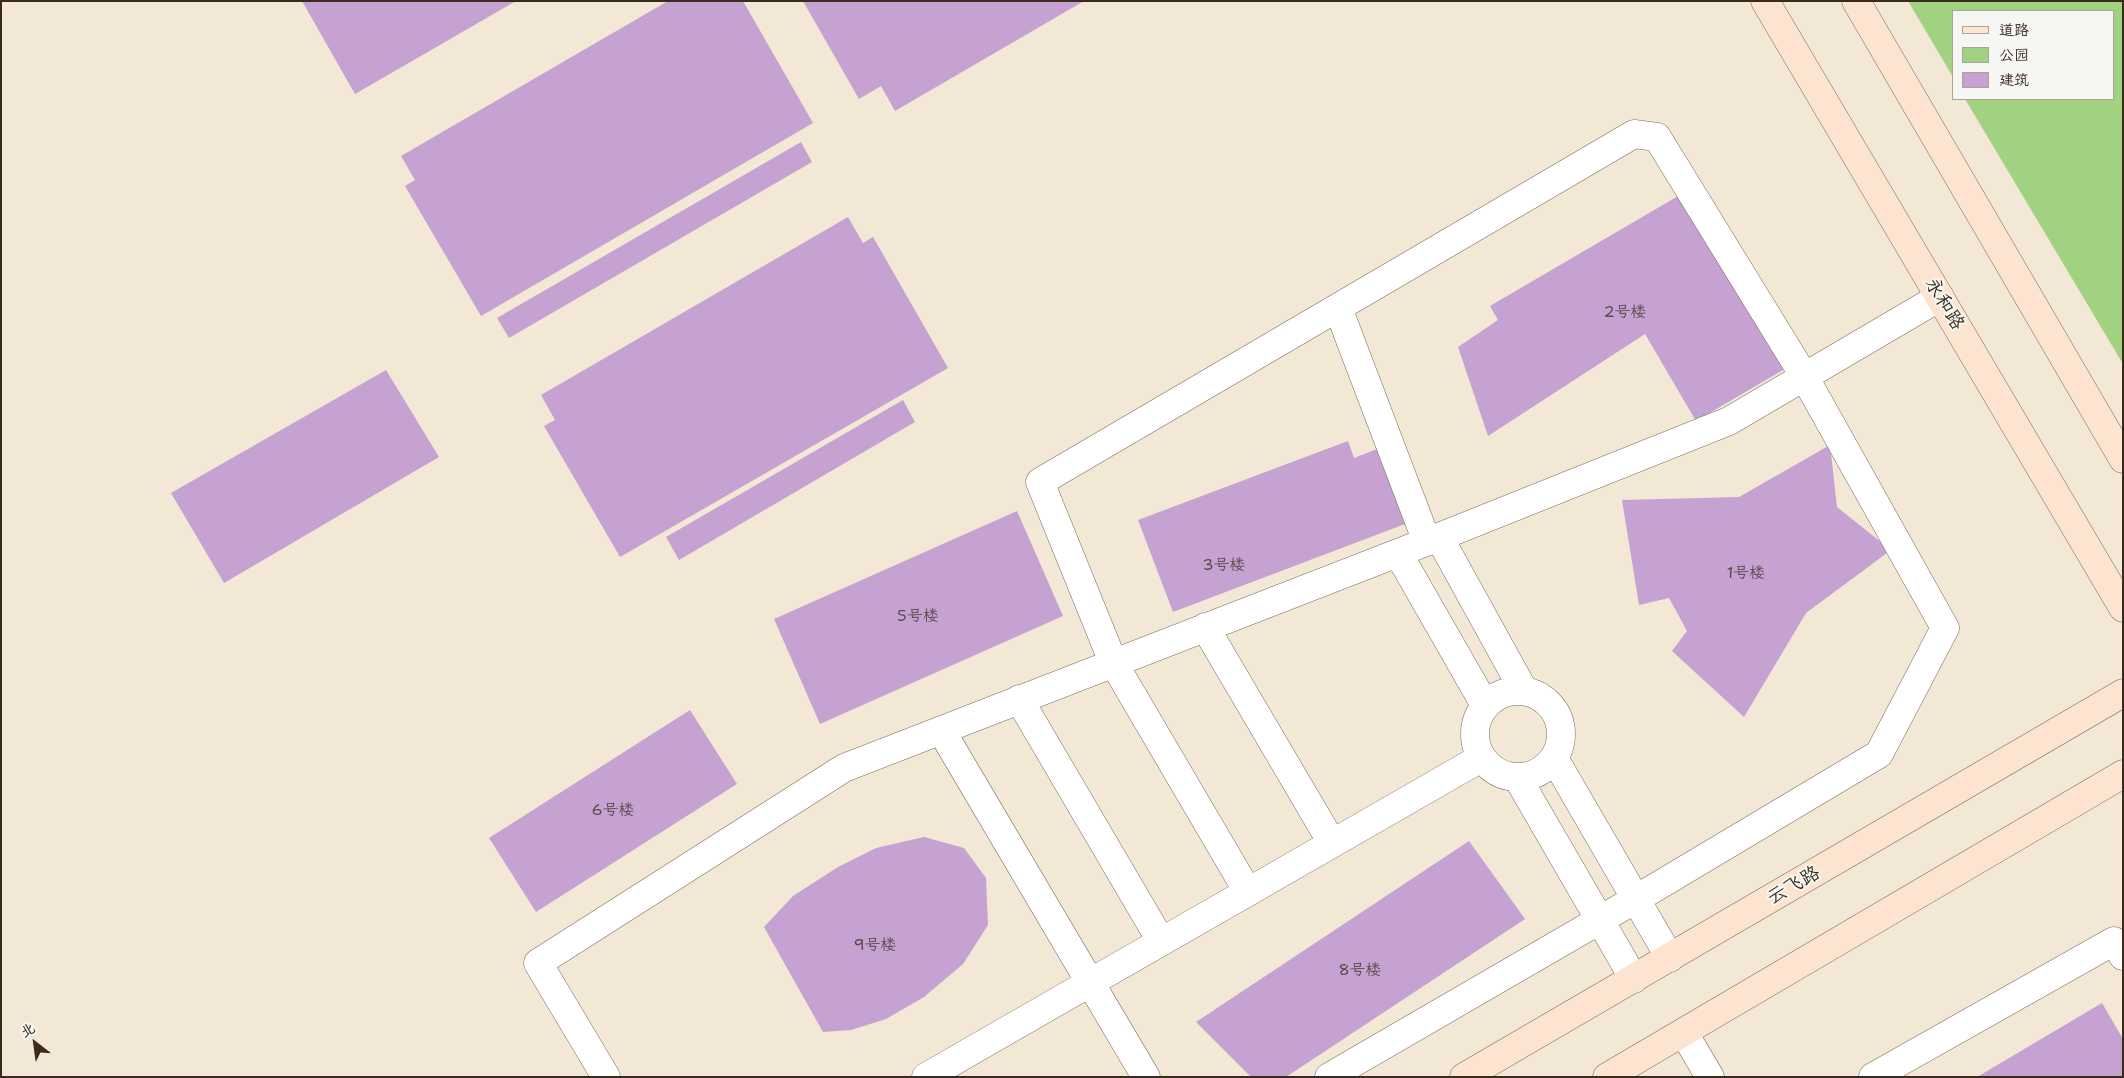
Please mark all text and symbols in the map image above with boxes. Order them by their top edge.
legend [1952,10,2114,100]
text: 道路 [1999,20,2029,40]
text: 公园 [1999,45,2029,65]
text: 建筑 [1999,70,2029,90]
street label: 永和路 [1920,274,1968,334]
house number: 2号楼 [1603,303,1647,323]
house number: 3号楼 [1202,556,1246,576]
house number: 1号楼 [1727,564,1765,584]
house number: 5号楼 [897,607,939,627]
house number: 6号楼 [591,801,635,821]
street label: 云飞路 [1764,862,1824,910]
house number: 9号楼 [853,936,897,956]
house number: 8号楼 [1338,961,1382,981]
north arrow [10,1018,60,1068]
text: 北 [17,1019,38,1041]

